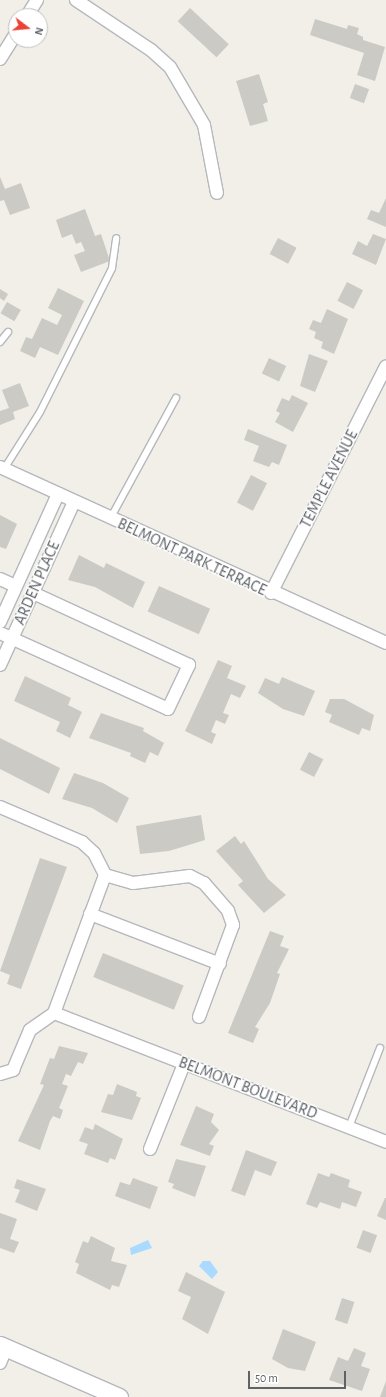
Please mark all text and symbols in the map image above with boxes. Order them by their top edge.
north arrow [8,8,48,48]
text: N [33,26,45,36]
street label: TEMPLE AVENUE [296,427,362,531]
street label: BELMONT PARK TERRACE [114,514,270,600]
street label: ARDEN PLACE [10,538,64,628]
street label: BELMONT BOULEVARD [176,1053,320,1123]
scale bar [250,1363,348,1389]
text: 50 m [255,1372,278,1384]

